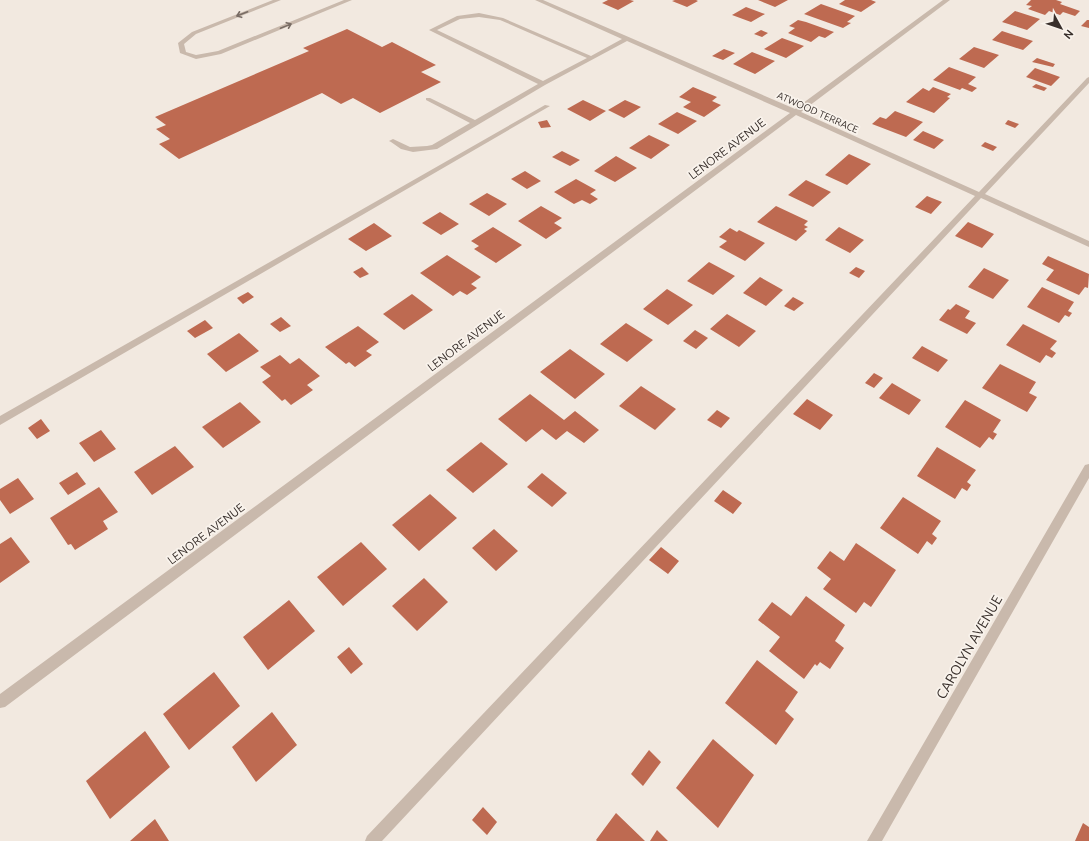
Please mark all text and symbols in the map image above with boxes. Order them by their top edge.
north arrow [1041,8,1081,48]
one-way arrow [236,11,248,19]
one-way arrow [279,22,291,29]
text: N [1061,27,1076,41]
street label: ATWOOD TERRACE [775,90,861,136]
street label: LENORE AVENUE [686,115,768,182]
street label: LENORE AVENUE [425,307,507,374]
street label: LENORE AVENUE [165,500,247,567]
street label: CAROLYN AVENUE [933,592,1005,702]

